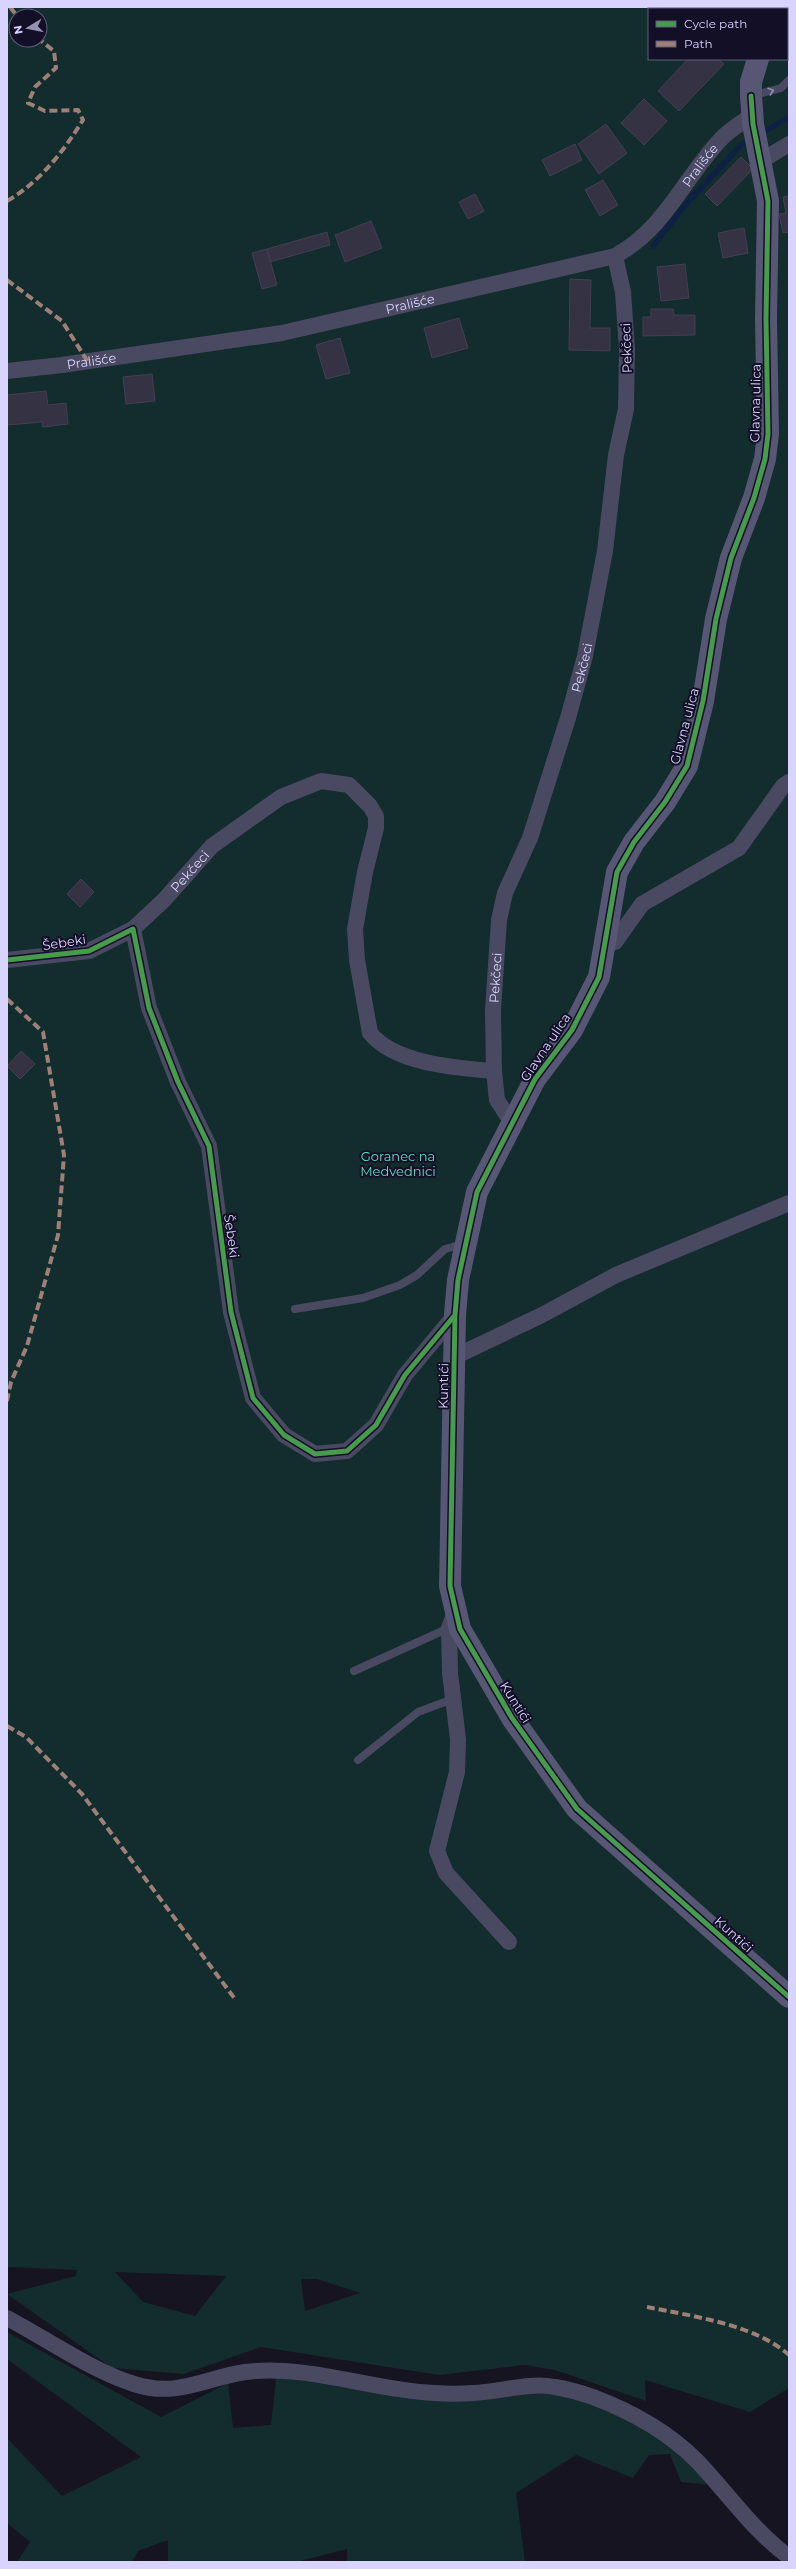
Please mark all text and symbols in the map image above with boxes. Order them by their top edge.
north arrow [8,8,48,48]
legend [648,8,788,60]
text: Cycle path [684,16,747,31]
text: N [10,24,26,35]
text: Path [684,36,713,51]
one-way arrow [768,87,775,96]
street label: Prališće [678,140,721,190]
street label: Prališće [384,290,436,317]
street label: Pekčeci [617,323,635,373]
street label: Prališće [66,349,117,372]
street label: Glavna ulica [746,364,764,442]
street label: Pekčeci [567,642,595,694]
street label: Glavna ulica [666,686,702,766]
street label: Pekčeci [167,847,212,895]
street label: Šebeki [41,931,87,953]
street label: Pekčeci [485,952,505,1003]
street label: Glavna ulica [516,1010,574,1084]
park label: Goranec na Medvednici [360,1148,436,1179]
street label: Šebeki [221,1213,243,1259]
street label: Kuntići [435,1363,451,1409]
street label: Kuntići [497,1678,535,1726]
street label: Kuntići [712,1913,756,1955]

